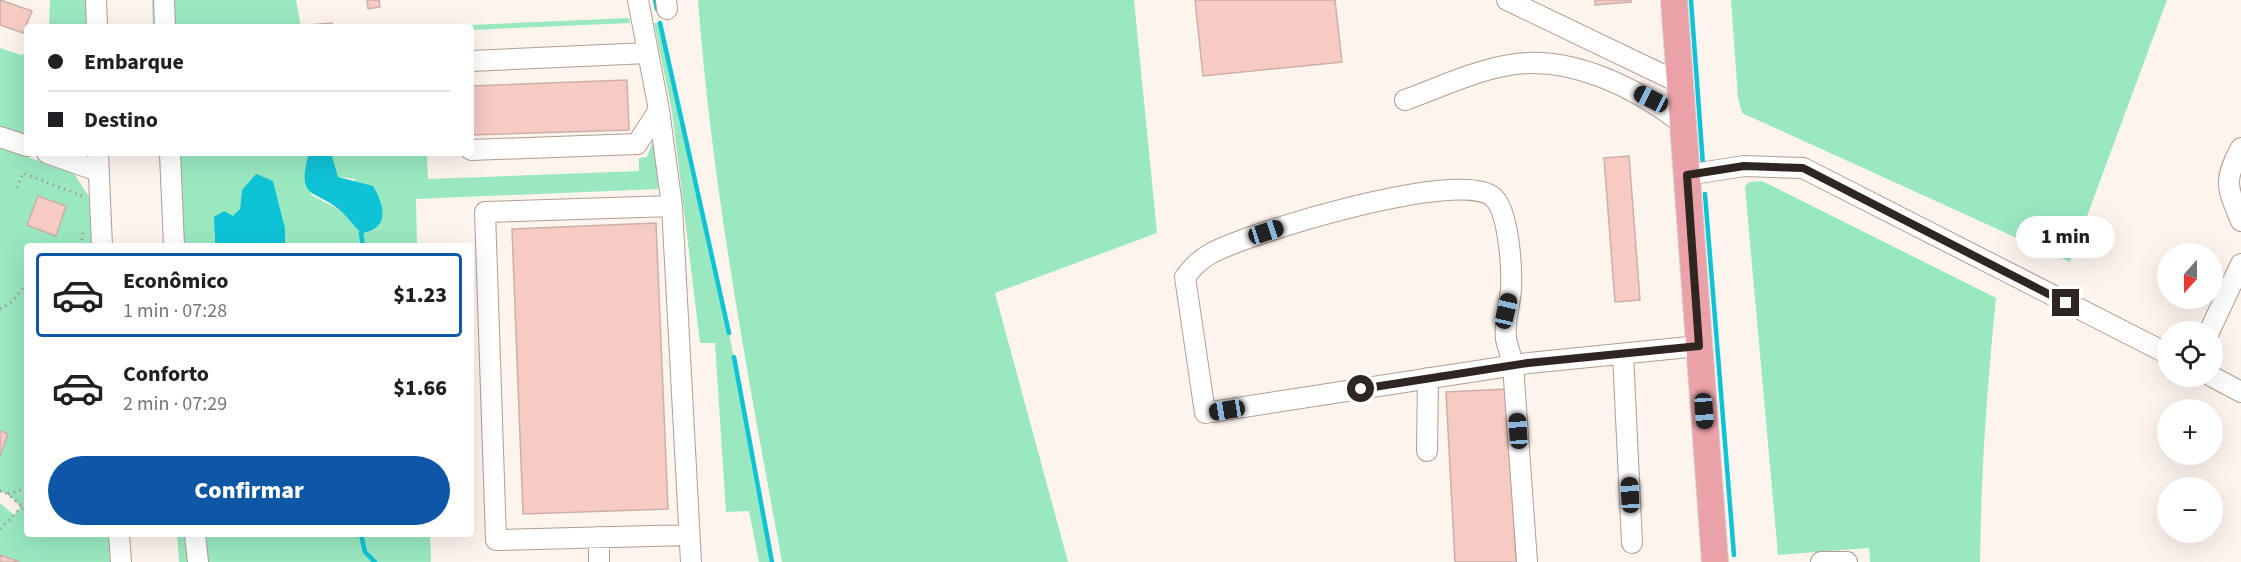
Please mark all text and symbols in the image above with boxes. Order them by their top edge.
text: Embarque [84,46,184,78]
car [1631,83,1671,115]
text: Destino [84,104,158,136]
callout: 1 min [2016,216,2116,258]
car [1246,218,1286,246]
text: 1 min [2041,223,2090,251]
north arrow [2157,243,2223,309]
map controls [2157,243,2223,543]
text: Econômico [123,265,228,297]
icon: car [51,268,105,322]
text: $1.23 [393,279,447,311]
route end [2052,289,2079,316]
car [1493,291,1519,331]
text: 1 min · 07:28 [123,297,227,325]
button: locate [2157,321,2223,387]
text: Conforto [123,358,209,390]
icon: car [51,361,105,415]
text: $1.66 [393,372,447,404]
route start [1347,375,1374,402]
text: 2 min · 07:29 [123,390,227,418]
car [1694,392,1714,430]
car [1208,398,1246,422]
button: + [2157,399,2223,465]
car [1508,412,1528,450]
button: Confirmar [48,456,450,525]
car [1620,477,1640,513]
button: − [2157,477,2223,543]

